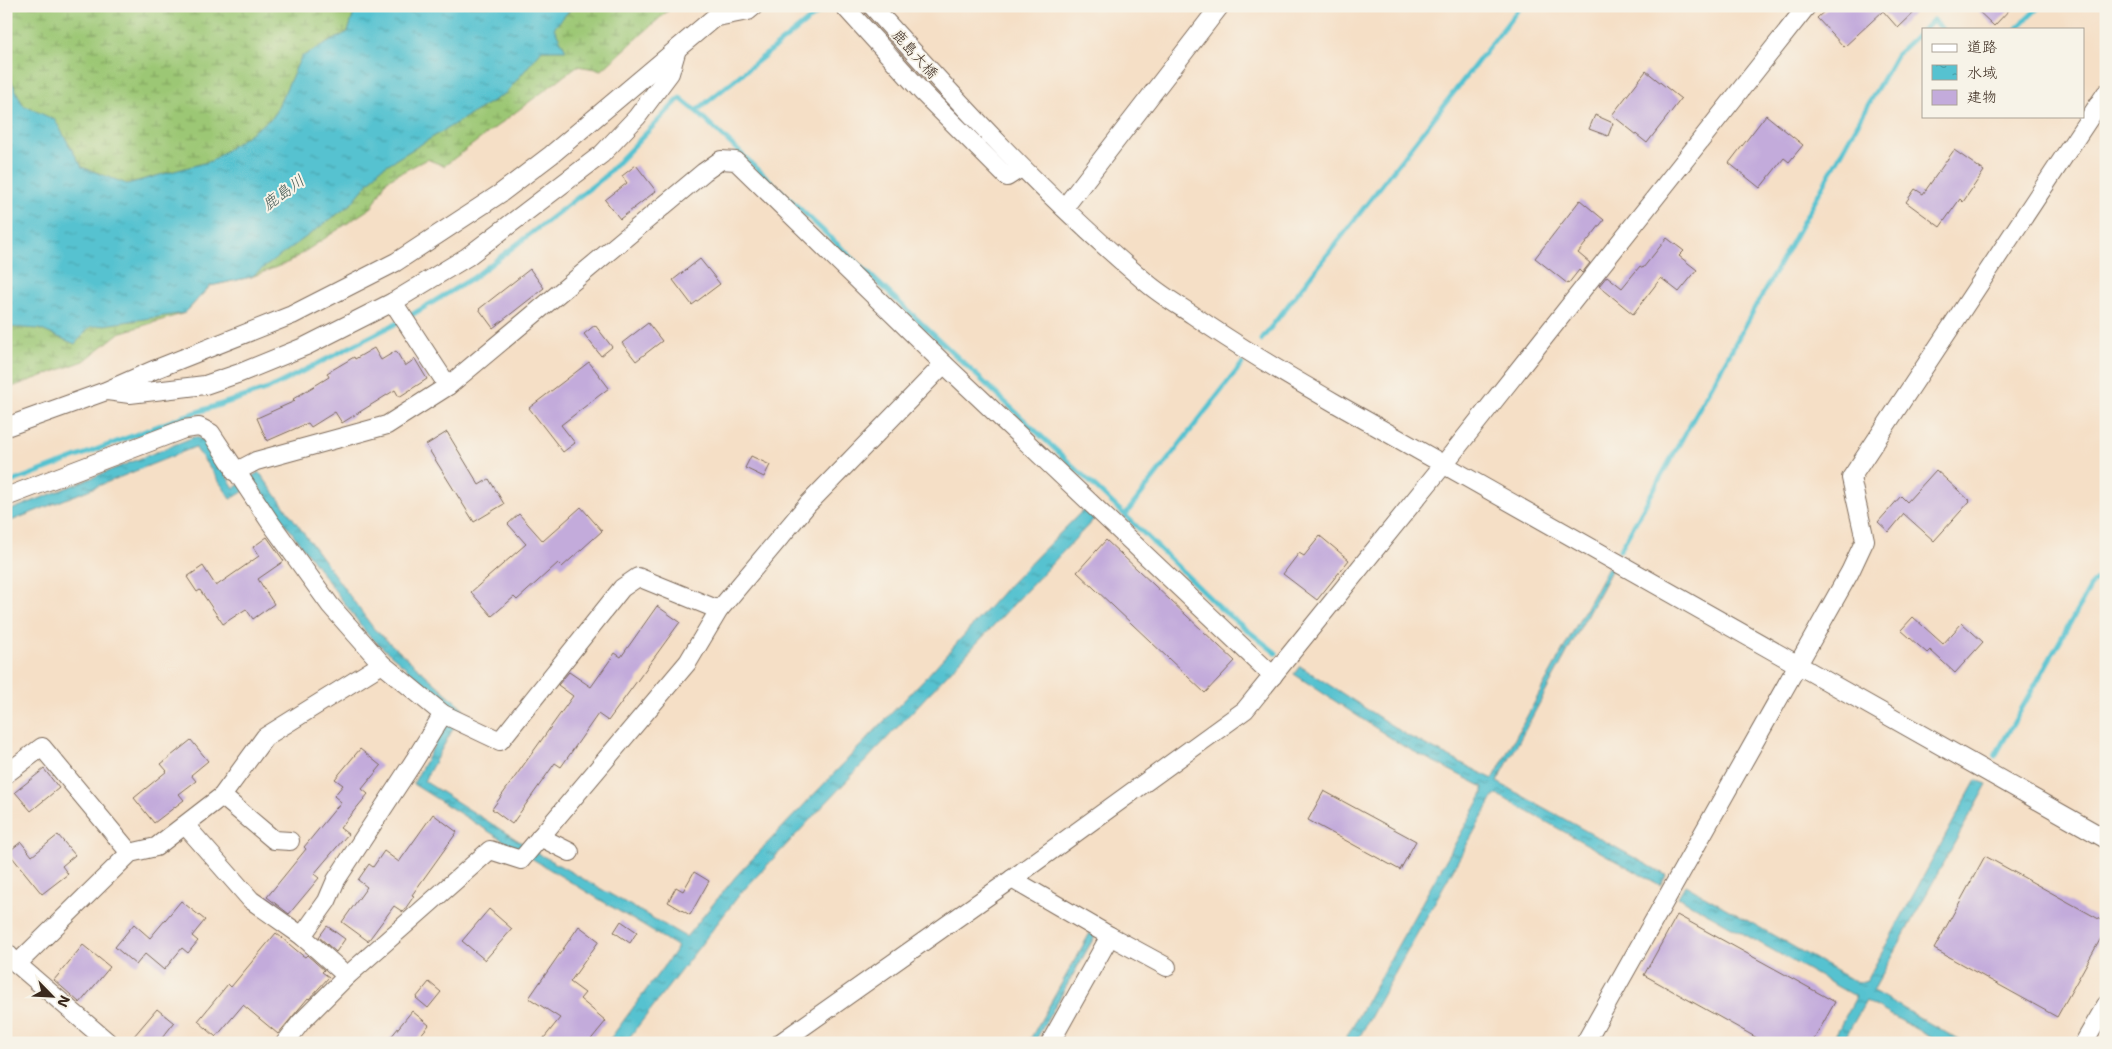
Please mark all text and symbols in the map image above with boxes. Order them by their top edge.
street label: 鹿島大橋 [887,25,943,83]
legend [1922,28,2084,118]
text: 道路 [1967,37,1997,57]
text: 水域 [1967,63,1997,83]
text: 建物 [1967,87,1997,107]
water label: 鹿島川 [258,170,309,215]
north arrow [28,972,78,1022]
text: N [53,993,74,1010]

